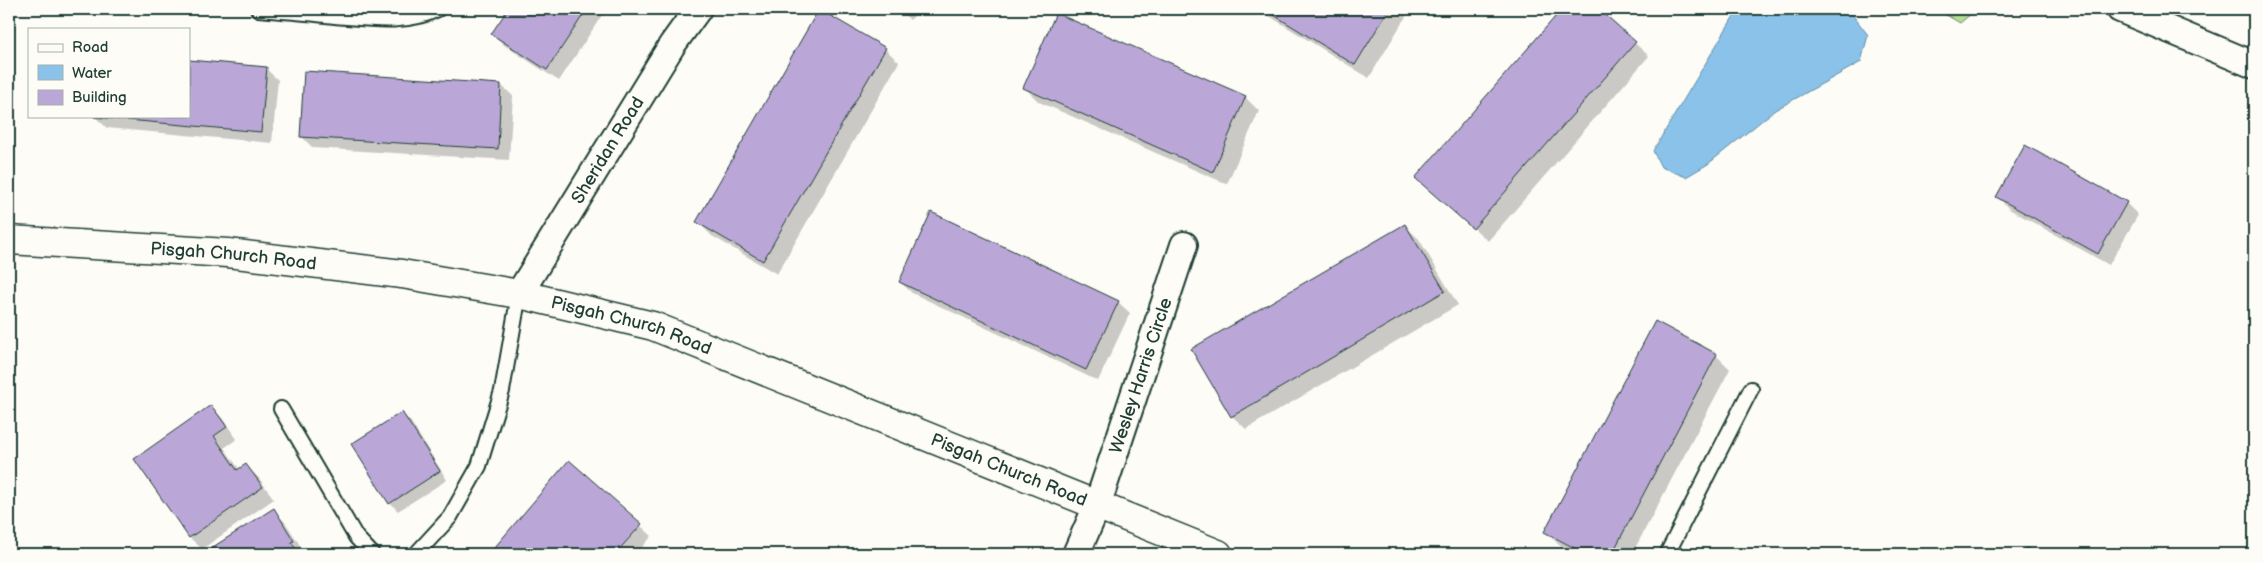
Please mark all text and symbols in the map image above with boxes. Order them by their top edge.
legend [28,28,190,118]
text: Road [72,38,108,57]
text: Water [72,64,112,83]
text: Building [72,88,127,107]
street label: Sheridan Road [567,93,648,207]
street label: Pisgah Church Road [150,238,318,274]
street label: Pisgah Church Road [549,292,715,359]
street label: Wesley Harris Circle [1105,295,1176,456]
street label: Pisgah Church Road [928,429,1090,511]

